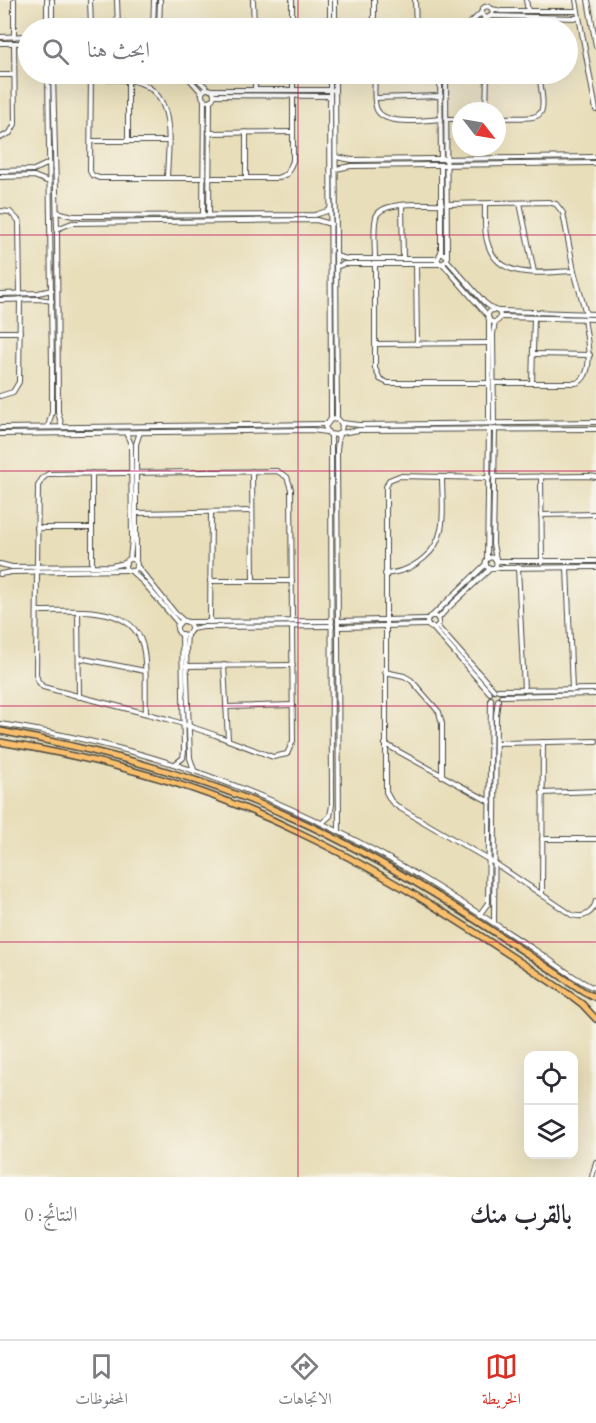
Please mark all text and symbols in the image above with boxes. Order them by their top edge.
search box [18,18,578,84]
icon: search [39,35,72,68]
text: ابحث هنا [87,35,150,64]
north arrow [452,102,506,156]
map controls [524,1051,578,1159]
button: locate [524,1051,578,1105]
button: layers [524,1105,578,1159]
text: بالقرب منك [470,1197,572,1231]
text: النتائج: 0 [24,1201,78,1227]
tab: المحفوظات [75,1350,128,1414]
tab: الاتجاهات [278,1350,332,1414]
tab: الخريطة [482,1350,521,1414]

